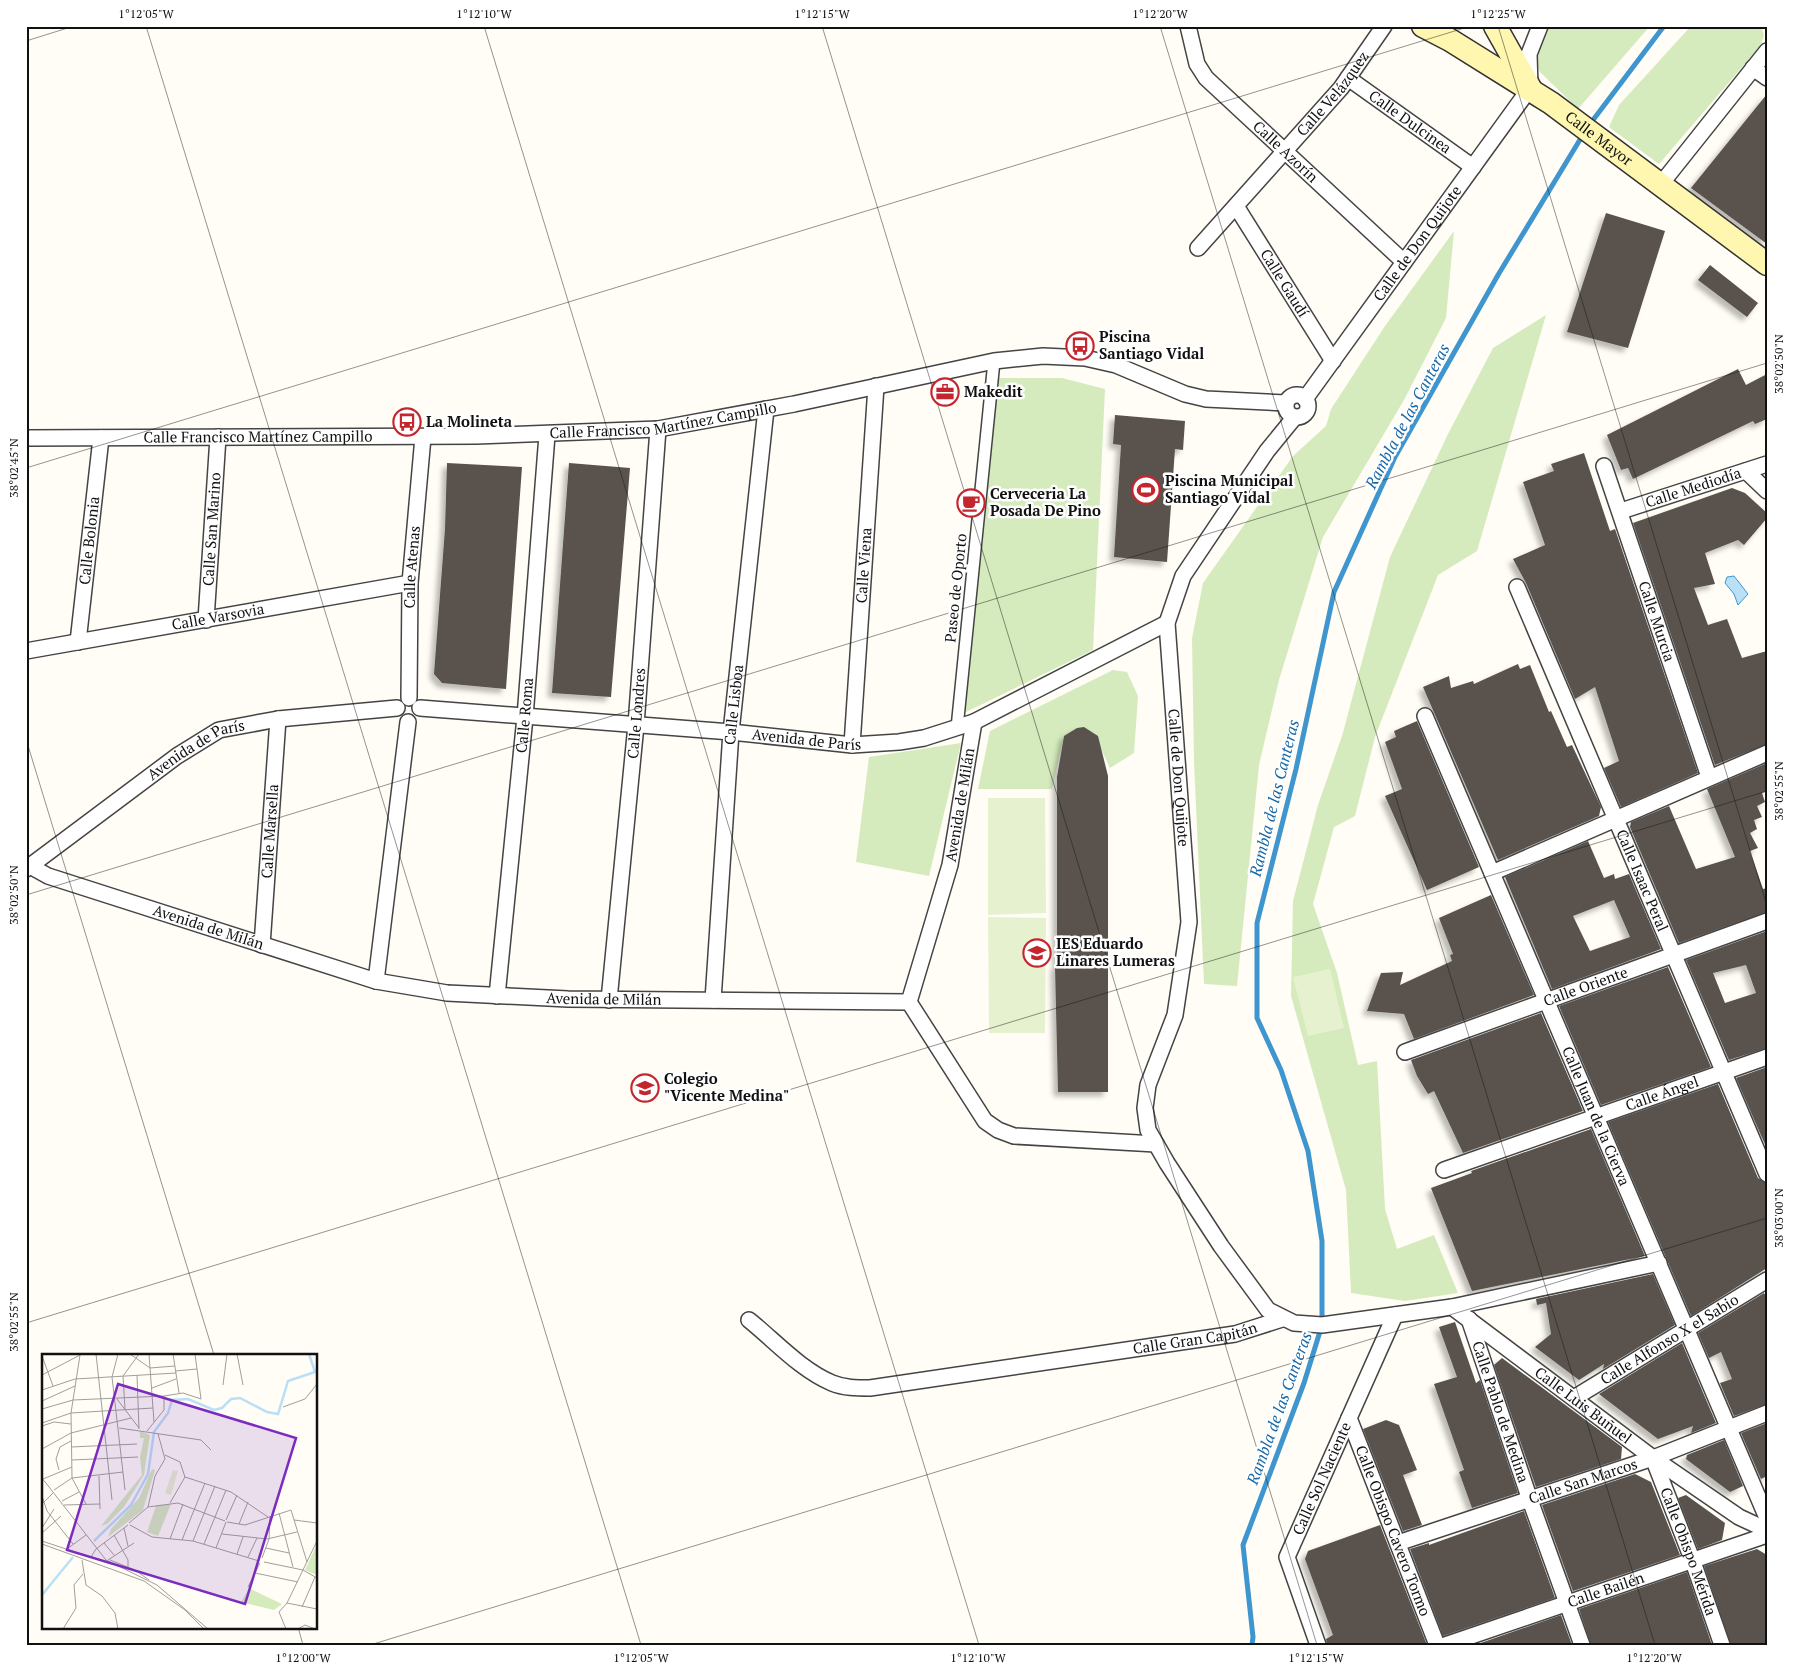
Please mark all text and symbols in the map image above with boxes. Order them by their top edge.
text: 1°12'05"W [118,6,175,21]
text: 1°12'10"W [456,6,513,21]
text: 1°12'15"W [794,6,851,21]
text: 1°12'20"W [1132,6,1189,21]
text: 1°12'25"W [1470,6,1527,21]
street label: Calle Velázquez [1292,47,1373,140]
street label: Calle Dulcinea [1365,85,1456,158]
street label: Calle Mayor [1562,106,1637,170]
street label: Calle Azorín [1249,116,1323,186]
street label: Calle de Don Quijote [1368,181,1465,305]
street label: Calle Gaudí [1256,245,1314,321]
place label: Piscina Santiago Vidal [1099,326,1204,363]
bus stop icon: Piscina Santiago Vidal [1065,331,1095,361]
text: 38°02'50"N [1771,334,1786,394]
water label: Rambla de las Canteras [1359,339,1455,493]
office icon: Makedit [930,377,960,407]
place label: Makedit [964,381,1023,401]
street label: Calle Francisco Martínez Campillo [549,396,778,442]
bus stop icon: La Molineta [392,407,422,437]
place label: La Molineta [426,411,513,431]
street label: Calle Francisco Martínez Campillo [143,425,372,446]
text: 38°02'45"N [6,438,21,498]
street label: Calle Mediodía [1643,462,1744,512]
place label: Piscina Municipal Santiago Vidal [1165,470,1293,507]
street label: Calle San Marino [197,472,225,587]
sports icon: Piscina Municipal Santiago Vidal [1131,475,1161,505]
place label: Cerveceria La Posada De Pino [990,483,1101,520]
cafe icon: Cerveceria La Posada De Pino [956,488,986,518]
street label: Calle Bolonia [74,495,103,586]
street label: Calle Atenas [399,525,424,609]
street label: Calle Viena [851,526,876,604]
street label: Paseo de Oporto [939,532,971,643]
street label: Calle Murcia [1635,578,1680,664]
street label: Calle Varsovia [170,598,266,634]
street label: Calle Lisboa [719,663,747,746]
street label: Calle Londres [622,667,649,760]
street label: Calle Roma [510,676,537,754]
street label: Calle de Don Quijote [1164,708,1194,847]
street label: Avenida de París [143,714,246,784]
water label: Rambla de las Canteras [1244,717,1304,880]
street label: Avenida de París [751,723,862,754]
street label: Avenida de Milán [940,746,979,863]
text: 38°02'55"N [1771,761,1786,821]
street label: Calle Marsella [256,783,282,879]
street label: Calle Isaac Peral [1612,826,1673,934]
text: 38°02'50"N [6,865,21,925]
street label: Avenida de Milán [151,899,267,953]
place label: IES Eduardo Linares Lumeras [1056,933,1175,970]
school or university icon: IES Eduardo Linares Lumeras [1022,938,1052,968]
street label: Calle Oriente [1540,961,1630,1010]
street label: Avenida de Milán [546,987,662,1009]
street label: Calle Juan de la Cierva [1558,1043,1635,1189]
place label: Colegio "Vicente Medina" [664,1068,789,1105]
street label: Calle Ángel [1622,1071,1701,1115]
school or university icon: Colegio "Vicente Medina" [630,1073,660,1103]
text: 38°03'00"N [1771,1188,1786,1248]
street label: Calle Alfonso X el Sabio [1596,1289,1742,1389]
text: 38°02'55"N [6,1292,21,1352]
street label: Calle Gran Capitán [1131,1317,1260,1358]
water label: Rambla de las Canteras [1241,1328,1317,1488]
street label: Calle Pablo de Medina [1468,1338,1535,1485]
inset map [42,1354,318,1628]
street label: Calle Luis Buñuel [1531,1362,1636,1448]
street label: Calle Sol Naciente [1287,1419,1355,1538]
street label: Calle Obispo Cavero Tormo [1351,1442,1436,1619]
street label: Calle San Marcos [1526,1453,1640,1508]
street label: Calle Obispo Mérida [1656,1484,1722,1618]
street label: Calle Bailén [1565,1567,1647,1611]
text: 1°12'00"W [275,1650,332,1665]
text: 1°12'05"W [613,1650,670,1665]
text: 1°12'10"W [950,1650,1007,1665]
text: 1°12'15"W [1288,1650,1345,1665]
text: 1°12'20"W [1626,1650,1683,1665]

